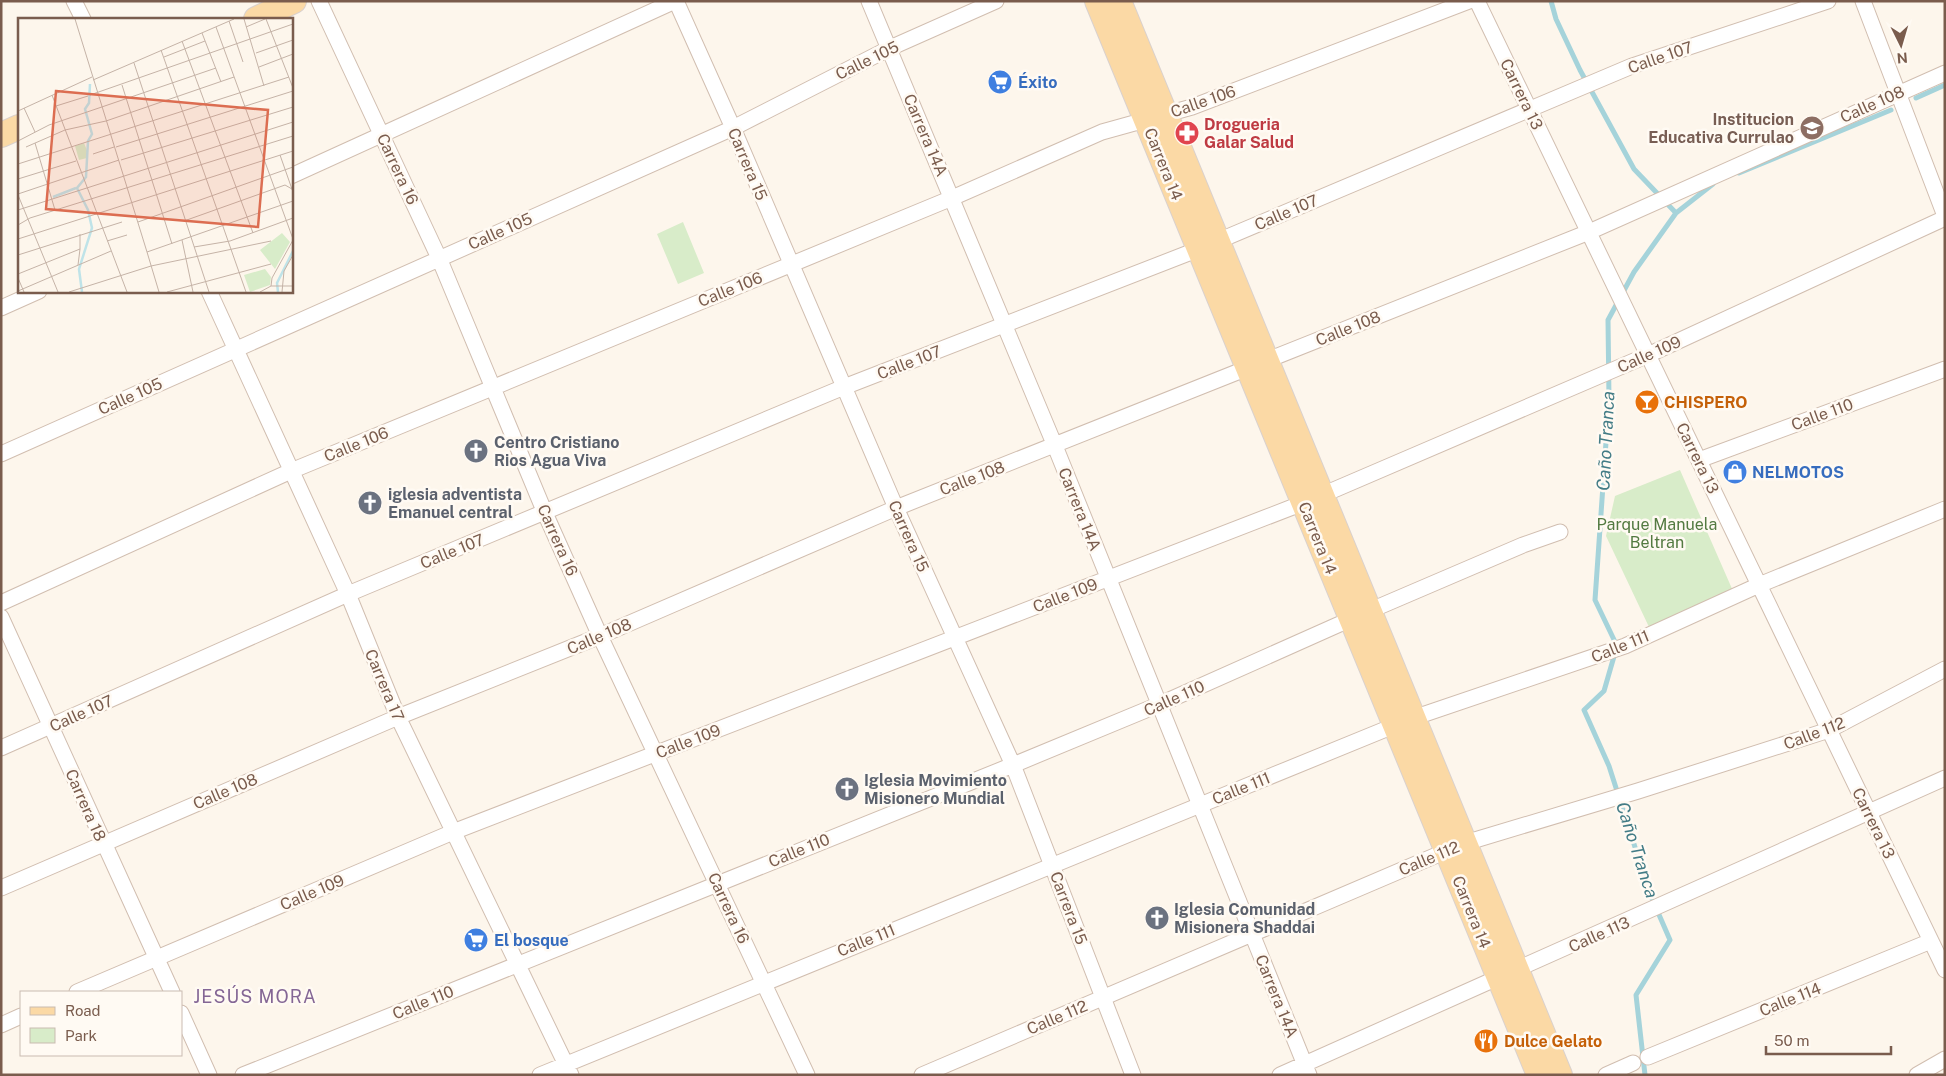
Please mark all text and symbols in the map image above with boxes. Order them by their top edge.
inset map [18,18,292,292]
north arrow [1876,20,1926,70]
street label: Calle 105 [832,37,902,84]
street label: Calle 107 [1625,38,1695,77]
text: N [1896,50,1908,66]
street label: Carrera 13 [1496,56,1547,133]
supermarket icon: Éxito [987,69,1013,95]
place label: Éxito [1018,72,1057,92]
street label: Calle 106 [1168,81,1238,121]
street label: Calle 108 [1837,82,1907,127]
street label: Carrera 14A [900,91,951,179]
place label: Institucion Educativa Currulao [1648,110,1794,147]
place label: Drogueria Galar Salud [1204,115,1294,152]
school or university icon: Institucion Educativa Currulao [1799,115,1825,141]
pharmacy icon: Drogueria Galar Salud [1174,120,1200,146]
street label: Carrera 15 [724,125,771,203]
street label: Carrera 14 [1140,125,1187,203]
street label: Carrera 16 [373,131,422,208]
street label: Calle 107 [1252,191,1321,234]
street label: Calle 105 [465,209,535,254]
street label: Calle 106 [695,268,765,311]
street label: Calle 108 [1313,307,1383,350]
street label: Calle 109 [1614,332,1684,377]
street label: Calle 107 [874,342,944,383]
street label: Calle 105 [95,374,165,419]
bar icon: CHISPERO [1634,389,1660,415]
water label: Caño Tranca [1592,390,1619,491]
place label: CHISPERO [1664,393,1747,412]
street label: Calle 110 [1789,394,1856,434]
street label: Carrera 13 [1672,420,1723,497]
street label: Calle 106 [321,423,391,466]
place label: Centro Cristiano Rios Agua Viva [494,433,619,470]
church icon: Centro Cristiano Rios Agua Viva [463,438,489,464]
street label: Calle 108 [937,457,1007,500]
shop icon: NELMOTOS [1722,459,1748,485]
place label: NELMOTOS [1752,463,1844,482]
street label: Carrera 14A [1054,465,1105,553]
place label: iglesia adventista Emanuel central [388,485,522,522]
church icon: iglesia adventista Emanuel central [357,490,383,516]
street label: Carrera 15 [884,497,933,575]
street label: Carrera 14 [1294,499,1341,577]
street label: Carrera 16 [533,501,582,579]
park label: Parque Manuela Beltran [1597,515,1717,552]
street label: Calle 107 [417,530,487,573]
street label: Calle 109 [1030,574,1100,616]
street label: Calle 108 [564,614,634,659]
street label: Calle 111 [1588,626,1652,667]
street label: Carrera 17 [361,646,408,724]
street label: Calle 110 [1141,677,1208,720]
street label: Calle 107 [47,691,116,736]
street label: Calle 112 [1781,713,1848,754]
street label: Calle 109 [653,720,723,762]
street label: Carrera 18 [61,766,110,844]
street label: Calle 111 [1209,768,1273,809]
street label: Calle 108 [190,769,260,814]
place label: Iglesia Movimiento Misionero Mundial [864,771,1007,808]
church icon: Iglesia Movimiento Misionero Mundial [834,776,860,802]
street label: Carrera 13 [1848,785,1899,862]
water label: Caño Tranca [1612,799,1663,901]
street label: Calle 110 [766,830,833,871]
street label: Calle 112 [1396,837,1462,880]
street label: Carrera 15 [1046,869,1091,947]
street label: Calle 109 [277,870,347,914]
street label: Carrera 16 [704,870,753,947]
street label: Carrera 14 [1448,873,1495,951]
place label: Iglesia Comunidad Misionera Shaddai [1174,900,1315,937]
church icon: Iglesia Comunidad Misionera Shaddai [1144,905,1170,931]
street label: Calle 113 [1566,913,1633,956]
street label: Calle 111 [834,920,898,961]
supermarket icon: El bosque [463,927,489,953]
place label: El bosque [494,931,569,950]
street label: Carrera 14A [1251,952,1302,1040]
street label: Calle 114 [1757,979,1824,1020]
street label: Calle 110 [390,982,457,1023]
district label: JESÚS MORA [193,985,317,1007]
legend [20,991,182,1056]
street label: Calle 112 [1024,996,1090,1039]
text: Road [65,1002,101,1019]
scale bar [1766,1024,1891,1056]
text: Park [65,1027,97,1044]
restaurant icon: Dulce Gelato [1473,1028,1499,1054]
place label: Dulce Gelato [1504,1032,1602,1051]
text: 50 m [1774,1032,1809,1049]

